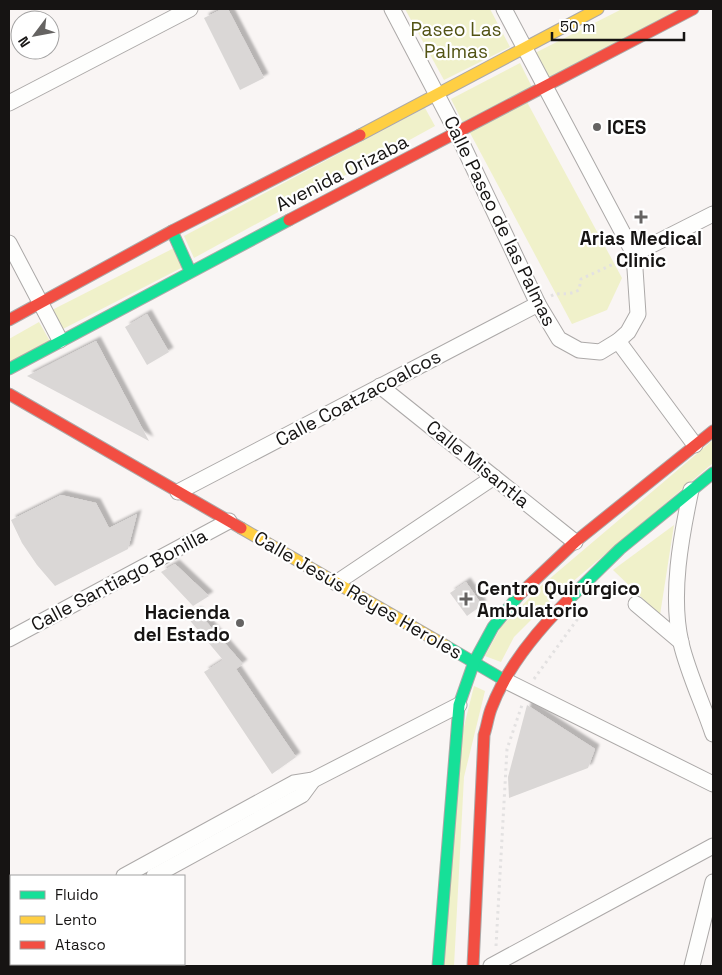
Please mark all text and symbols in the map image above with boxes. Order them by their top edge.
north arrow [10,10,60,60]
scale bar [552,10,684,42]
park label: Paseo Las Palmas [410,17,502,64]
text: 50 m [560,17,595,36]
text: N [14,33,34,51]
street label: Calle Paseo de las Palmas [438,112,562,330]
place label: ICES [607,115,646,140]
marker: ICES [591,121,603,133]
street label: Avenida Orizaba [271,129,413,217]
marker: Arias Medical Clinic [634,210,648,224]
place label: Arias Medical Clinic [580,226,702,273]
street label: Calle Coatzacoalcos [271,344,445,452]
street label: Calle Misantla [421,415,535,513]
street label: Calle Santiago Bonilla [26,523,212,637]
street label: Calle Jesús Reyes Heroles [249,525,467,665]
place label: Centro Quirúrgico Ambulatorio [477,576,640,623]
marker: Centro Quirúrgico Ambulatorio [459,592,473,606]
place label: Hacienda del Estado [134,600,230,647]
marker: Hacienda del Estado [234,617,246,629]
legend [10,875,185,965]
text: Fluido [55,885,99,904]
text: Lento [55,910,97,929]
text: Atasco [55,935,106,954]

